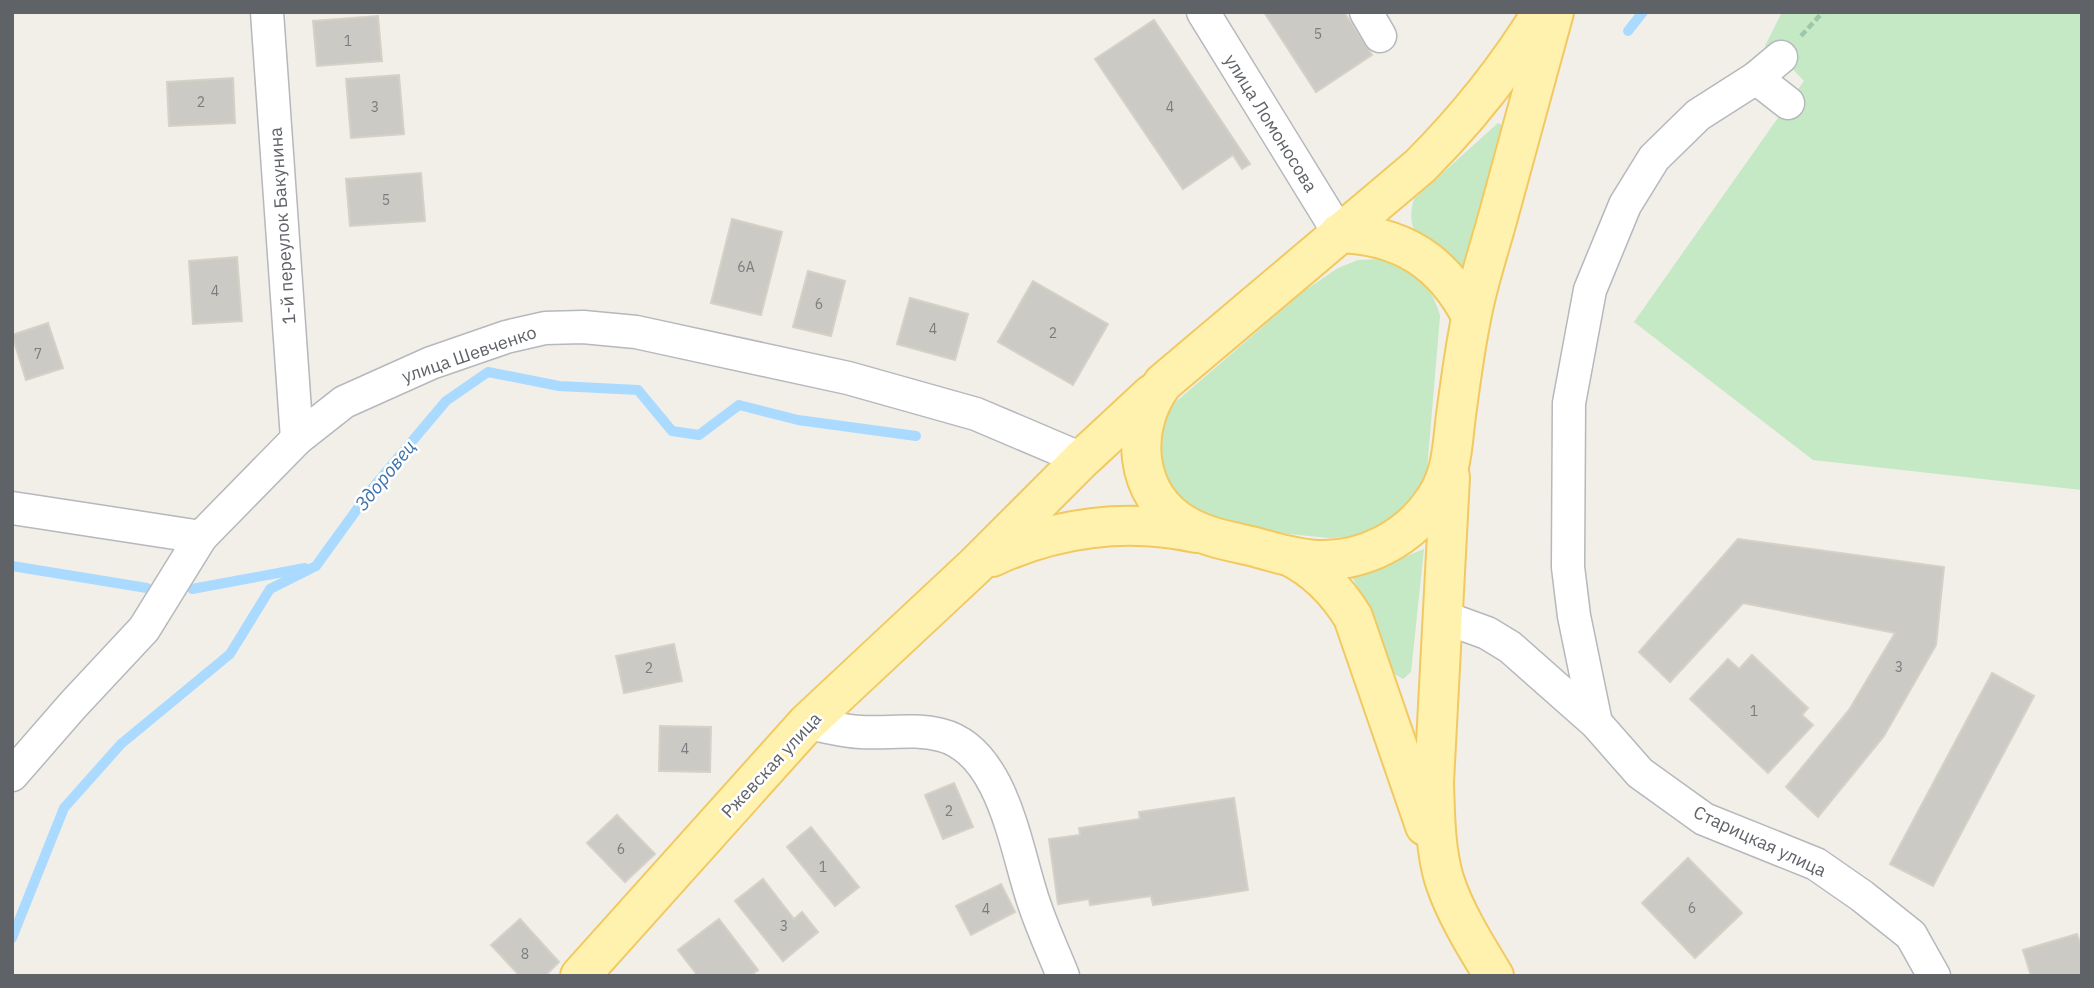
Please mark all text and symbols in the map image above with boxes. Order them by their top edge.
house number: 5 [1314,25,1322,43]
house number: 1 [344,32,352,50]
street label: улица Ломоносова [1219,50,1323,197]
house number: 2 [197,93,205,111]
house number: 3 [371,98,379,116]
house number: 4 [1166,98,1174,116]
street label: 1-й переулок Бакунина [264,126,300,325]
house number: 5 [382,191,390,209]
house number: 6А [737,258,755,276]
house number: 4 [211,282,219,300]
house number: 6 [815,295,823,313]
street label: улица Шевченко [399,320,539,388]
house number: 4 [929,320,937,338]
house number: 2 [1049,324,1057,342]
house number: 7 [34,345,42,363]
water label: Здоровец [349,435,421,515]
house number: 3 [1895,658,1903,676]
house number: 2 [645,659,653,677]
house number: 1 [1750,702,1758,720]
street label: Ржевская улица [716,707,826,823]
house number: 4 [681,740,689,758]
street label: Старицкая улица [1690,800,1830,882]
house number: 2 [945,802,953,820]
house number: 6 [617,840,625,858]
house number: 1 [819,858,827,876]
house number: 6 [1688,899,1696,917]
house number: 4 [982,900,990,918]
house number: 3 [780,917,788,935]
house number: 8 [521,945,529,963]

